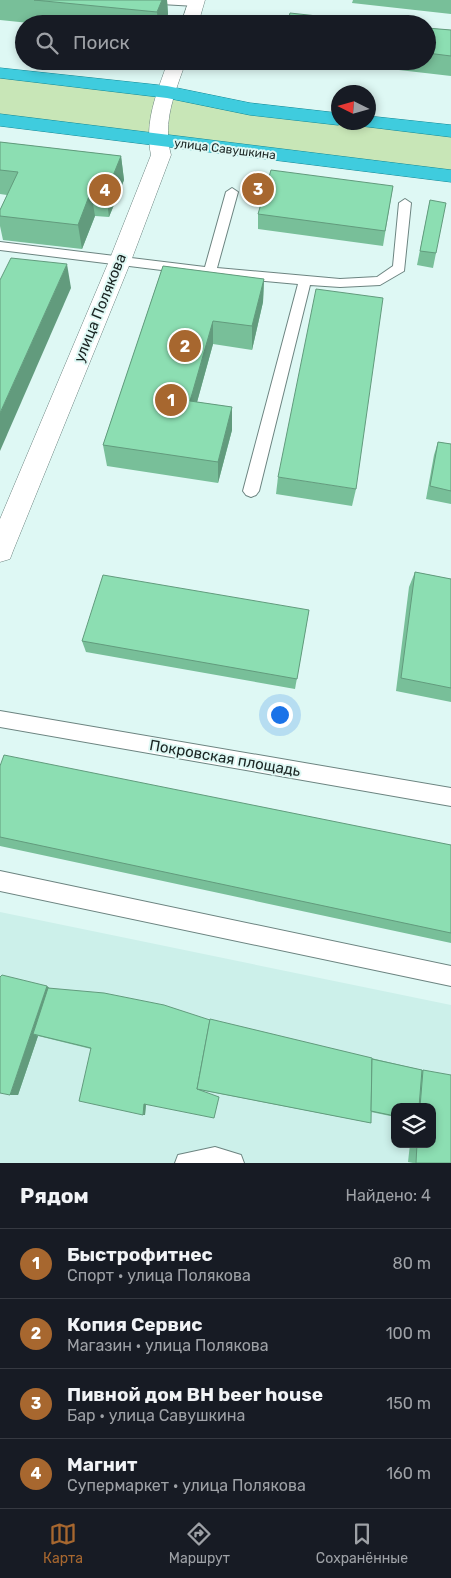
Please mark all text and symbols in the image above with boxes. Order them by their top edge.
search box [15,15,436,70]
icon: search [33,29,61,57]
text: Поиск [73,31,130,54]
north arrow [331,85,376,130]
street label: улица Савушкина [173,136,277,162]
pin: 3 [242,170,274,208]
pin: 4 [89,171,121,209]
street label: улица Полякова [70,251,130,365]
pin: 2 [169,327,201,365]
pin: 1 [155,381,187,419]
your location [267,702,293,728]
street label: Покровская площадь [148,736,302,780]
map controls [391,1103,436,1148]
button: layers [391,1103,436,1148]
text: Рядом [20,1183,89,1208]
text: Найдено: 4 [346,1186,431,1205]
text: Быстрофитнес [67,1243,213,1266]
text: 1 [32,1254,40,1273]
text: 80 m [393,1254,431,1273]
text: Спорт · улица Полякова [67,1266,251,1285]
text: Копия Сервис [67,1313,202,1336]
text: 2 [31,1324,41,1343]
text: 100 m [386,1324,431,1343]
text: Магазин · улица Полякова [67,1336,269,1355]
text: Пивной дом BH beer house [67,1383,323,1406]
text: 3 [31,1394,41,1413]
text: 150 m [386,1394,431,1413]
text: Бар · улица Савушкина [67,1406,245,1425]
text: Магнит [67,1453,137,1476]
text: 4 [31,1464,41,1483]
text: 160 m [386,1464,431,1483]
text: Супермаркет · улица Полякова [67,1476,306,1495]
tab: Карта [43,1520,83,1567]
tab: Маршрут [169,1520,230,1567]
tab: Сохранённые [316,1520,408,1567]

